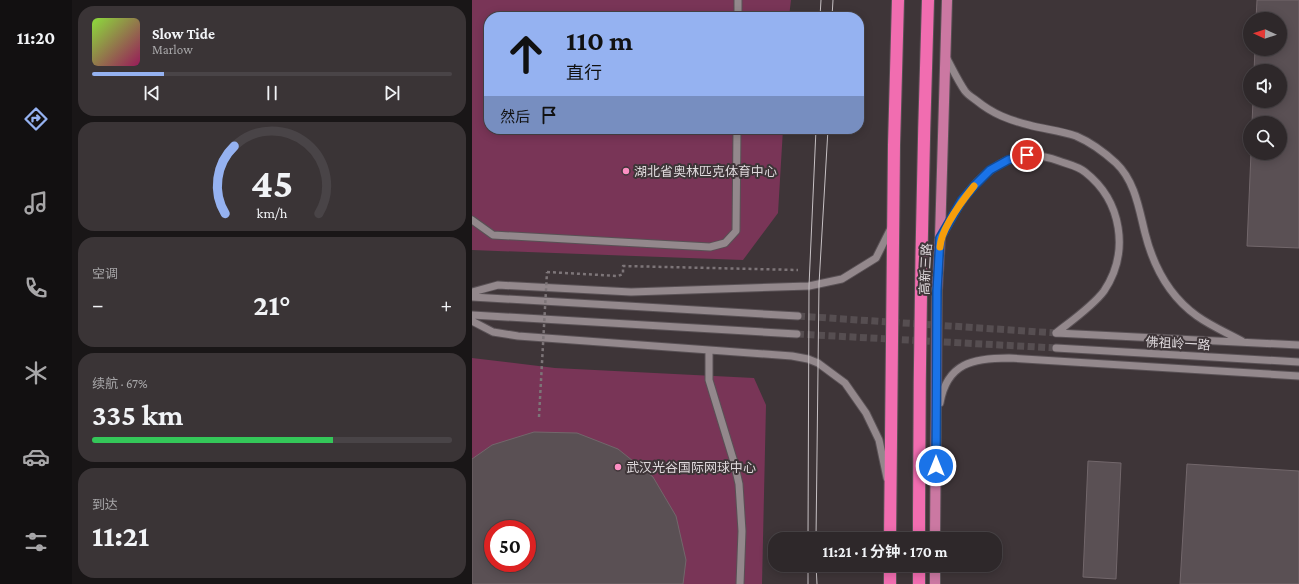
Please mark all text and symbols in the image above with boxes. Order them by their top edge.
north arrow [1243,12,1287,56]
map controls [1243,12,1287,160]
text: 110 m [566,25,633,56]
text: Slow Tide [152,26,215,42]
text: 11:20 [17,28,55,48]
icon: ahead [500,28,552,80]
text: Marlow [152,42,193,57]
text: 直行 [566,63,602,83]
button: sound [1243,64,1287,108]
icon: previous [141,82,163,104]
icon: pause [261,82,283,104]
icon: next [381,82,403,104]
icon: arrive [538,104,560,126]
icon: directions [22,105,50,133]
text: 然后 [500,109,530,125]
button: search [1243,116,1287,160]
pin [1010,138,1044,172]
icon: arrive [1016,144,1038,166]
text: 45 [251,160,293,206]
place label: 湖北省奥林匹克体育中心 [634,164,777,179]
marker: 湖北省奥林匹克体育中心 [621,166,631,176]
icon: music [22,189,50,217]
text: km/h [257,205,288,221]
street label: 高新三路 [917,243,934,295]
text: 空调 [92,266,118,281]
icon: phone [22,274,50,302]
text: 21° [253,288,291,321]
text: − [92,292,104,317]
text: + [440,292,452,317]
street label: 佛祖岭一路 [1145,334,1211,353]
icon: climate [22,359,50,387]
text: 续航 · 67% [92,376,148,391]
text: 335 km [92,398,183,431]
icon: car [22,443,50,471]
position arrow [915,445,957,487]
place label: 武汉光谷国际网球中心 [626,460,756,475]
marker: 武汉光谷国际网球中心 [613,462,623,472]
text: 到达 [92,497,118,512]
text: 11:21 [92,519,149,552]
speed limit sign: 50 [484,520,536,572]
icon: filters [22,528,50,556]
text: 11:21 · 1 分钟 · 170 m [823,544,947,560]

